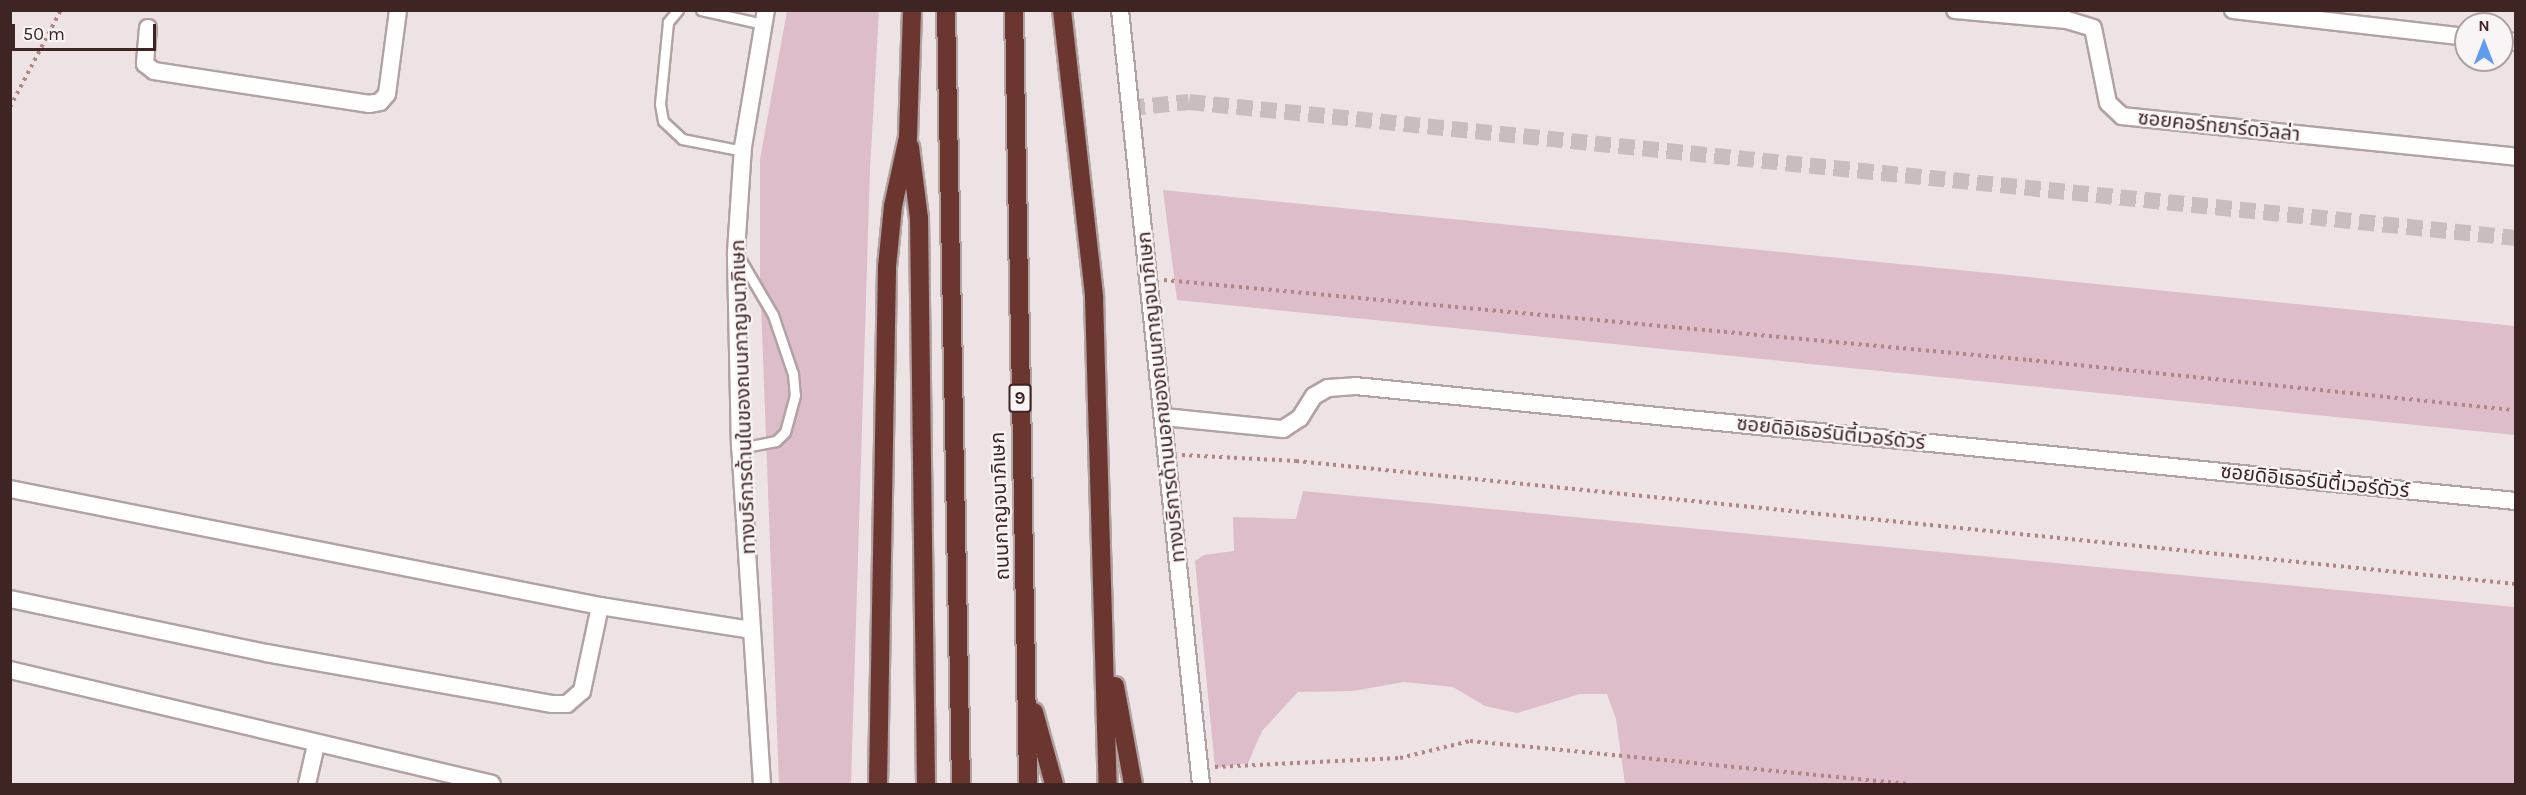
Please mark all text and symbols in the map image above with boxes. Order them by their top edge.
scale bar [15,12,159,50]
north arrow [2454,12,2514,72]
text: N [2478,16,2490,35]
text: 50 m [23,23,65,45]
street label: ซอยคอร์ทยาร์ดวิลล่า [2137,106,2301,146]
street label: ทางบริการด้านนอกของถนนกาญจนาภิเษก [1132,230,1190,564]
street label: ทางบริการด้านในของถนนกาญจนาภิเษก [726,239,760,555]
road number: 9 [1008,383,1032,413]
street label: ซอยดิอิเธอร์นิตี้เวอร์ดัวร์ [1735,411,1927,455]
street label: ถนนกาญจนาภิเษก [985,431,1015,581]
street label: ซอยดิอิเธอร์นิตี้เวอร์ดัวร์ [2219,459,2411,503]

